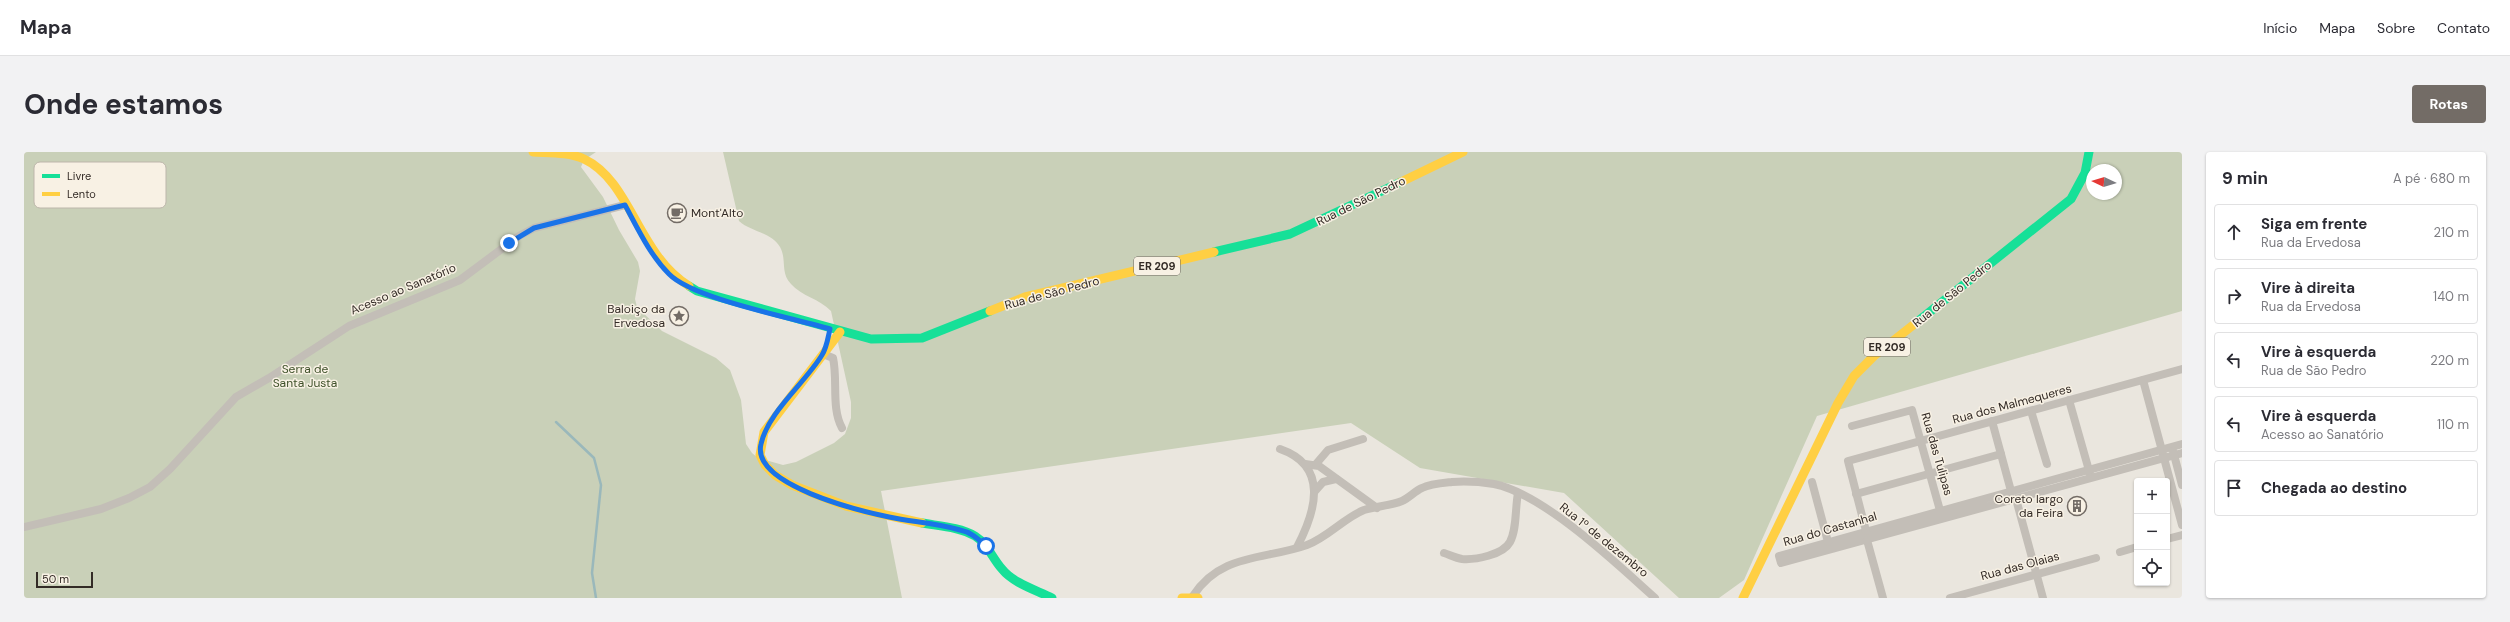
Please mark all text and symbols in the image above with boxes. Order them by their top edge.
text: Mapa [20,15,72,40]
text: Início [2263,19,2297,37]
text: Mapa [2319,19,2355,37]
text: Sobre [2377,19,2415,37]
text: Contato [2437,19,2490,37]
button: Rotas [2412,85,2486,123]
text: Onde estamos [24,86,223,123]
legend [34,162,166,208]
north arrow [2086,164,2122,200]
text: 9 min [2222,167,2268,189]
text: Livre [67,169,91,183]
text: A pé · 680 m [2393,170,2470,187]
street label: Rua de São Pedro [1314,172,1408,230]
text: Lento [67,187,96,201]
cafe icon: Mont'Alto [666,202,688,224]
place label: Mont'Alto [691,205,743,221]
text: Siga em frente [2261,214,2367,234]
icon: ahead [2223,221,2245,243]
text: 210 m [2434,224,2469,241]
route end [500,234,518,252]
text: Rua da Ervedosa [2261,234,2361,251]
road number: ER 209 [1134,257,1180,275]
street label: Rua de São Pedro [1909,257,1995,331]
street label: Acesso ao Sanatório [348,259,458,319]
street label: Rua de São Pedro [1003,273,1101,313]
text: Vire à direita [2261,278,2355,298]
icon: right [2223,285,2245,307]
text: 140 m [2433,288,2469,305]
text: Rua da Ervedosa [2261,298,2361,315]
place label: Baloiço da Ervedosa [607,301,665,331]
place icon: Baloiço da Ervedosa [668,305,690,327]
road number: ER 209 [1864,338,1910,356]
text: Vire à esquerda [2261,342,2376,362]
icon: left [2223,349,2245,371]
text: 220 m [2430,352,2469,369]
park label: Serra de Santa Justa [273,361,337,391]
text: Rua de São Pedro [2261,362,2366,379]
street label: Rua dos Malmequeres [1951,380,2073,428]
text: Vire à esquerda [2261,406,2376,426]
street label: Rua das Tulipas [1918,411,1956,497]
icon: left [2223,413,2245,435]
text: 110 m [2437,416,2469,433]
text: Acesso ao Sanatório [2261,426,2384,443]
icon: arrive [2223,477,2245,499]
map controls [2134,478,2170,586]
button: + [2134,478,2170,514]
text: Chegada ao destino [2261,478,2407,498]
place label: Coreto largo da Feira [1995,491,2063,521]
building icon: Coreto largo da Feira [2066,495,2088,517]
street label: Rua 1º de dezembro [1556,499,1652,581]
street label: Rua do Castanhal [1781,508,1879,550]
button: − [2134,514,2170,550]
route start [977,537,995,555]
street label: Rua das Olaias [1979,548,2061,584]
button: locate [2134,550,2170,586]
scale bar [36,570,93,589]
text: 50 m [42,572,69,586]

